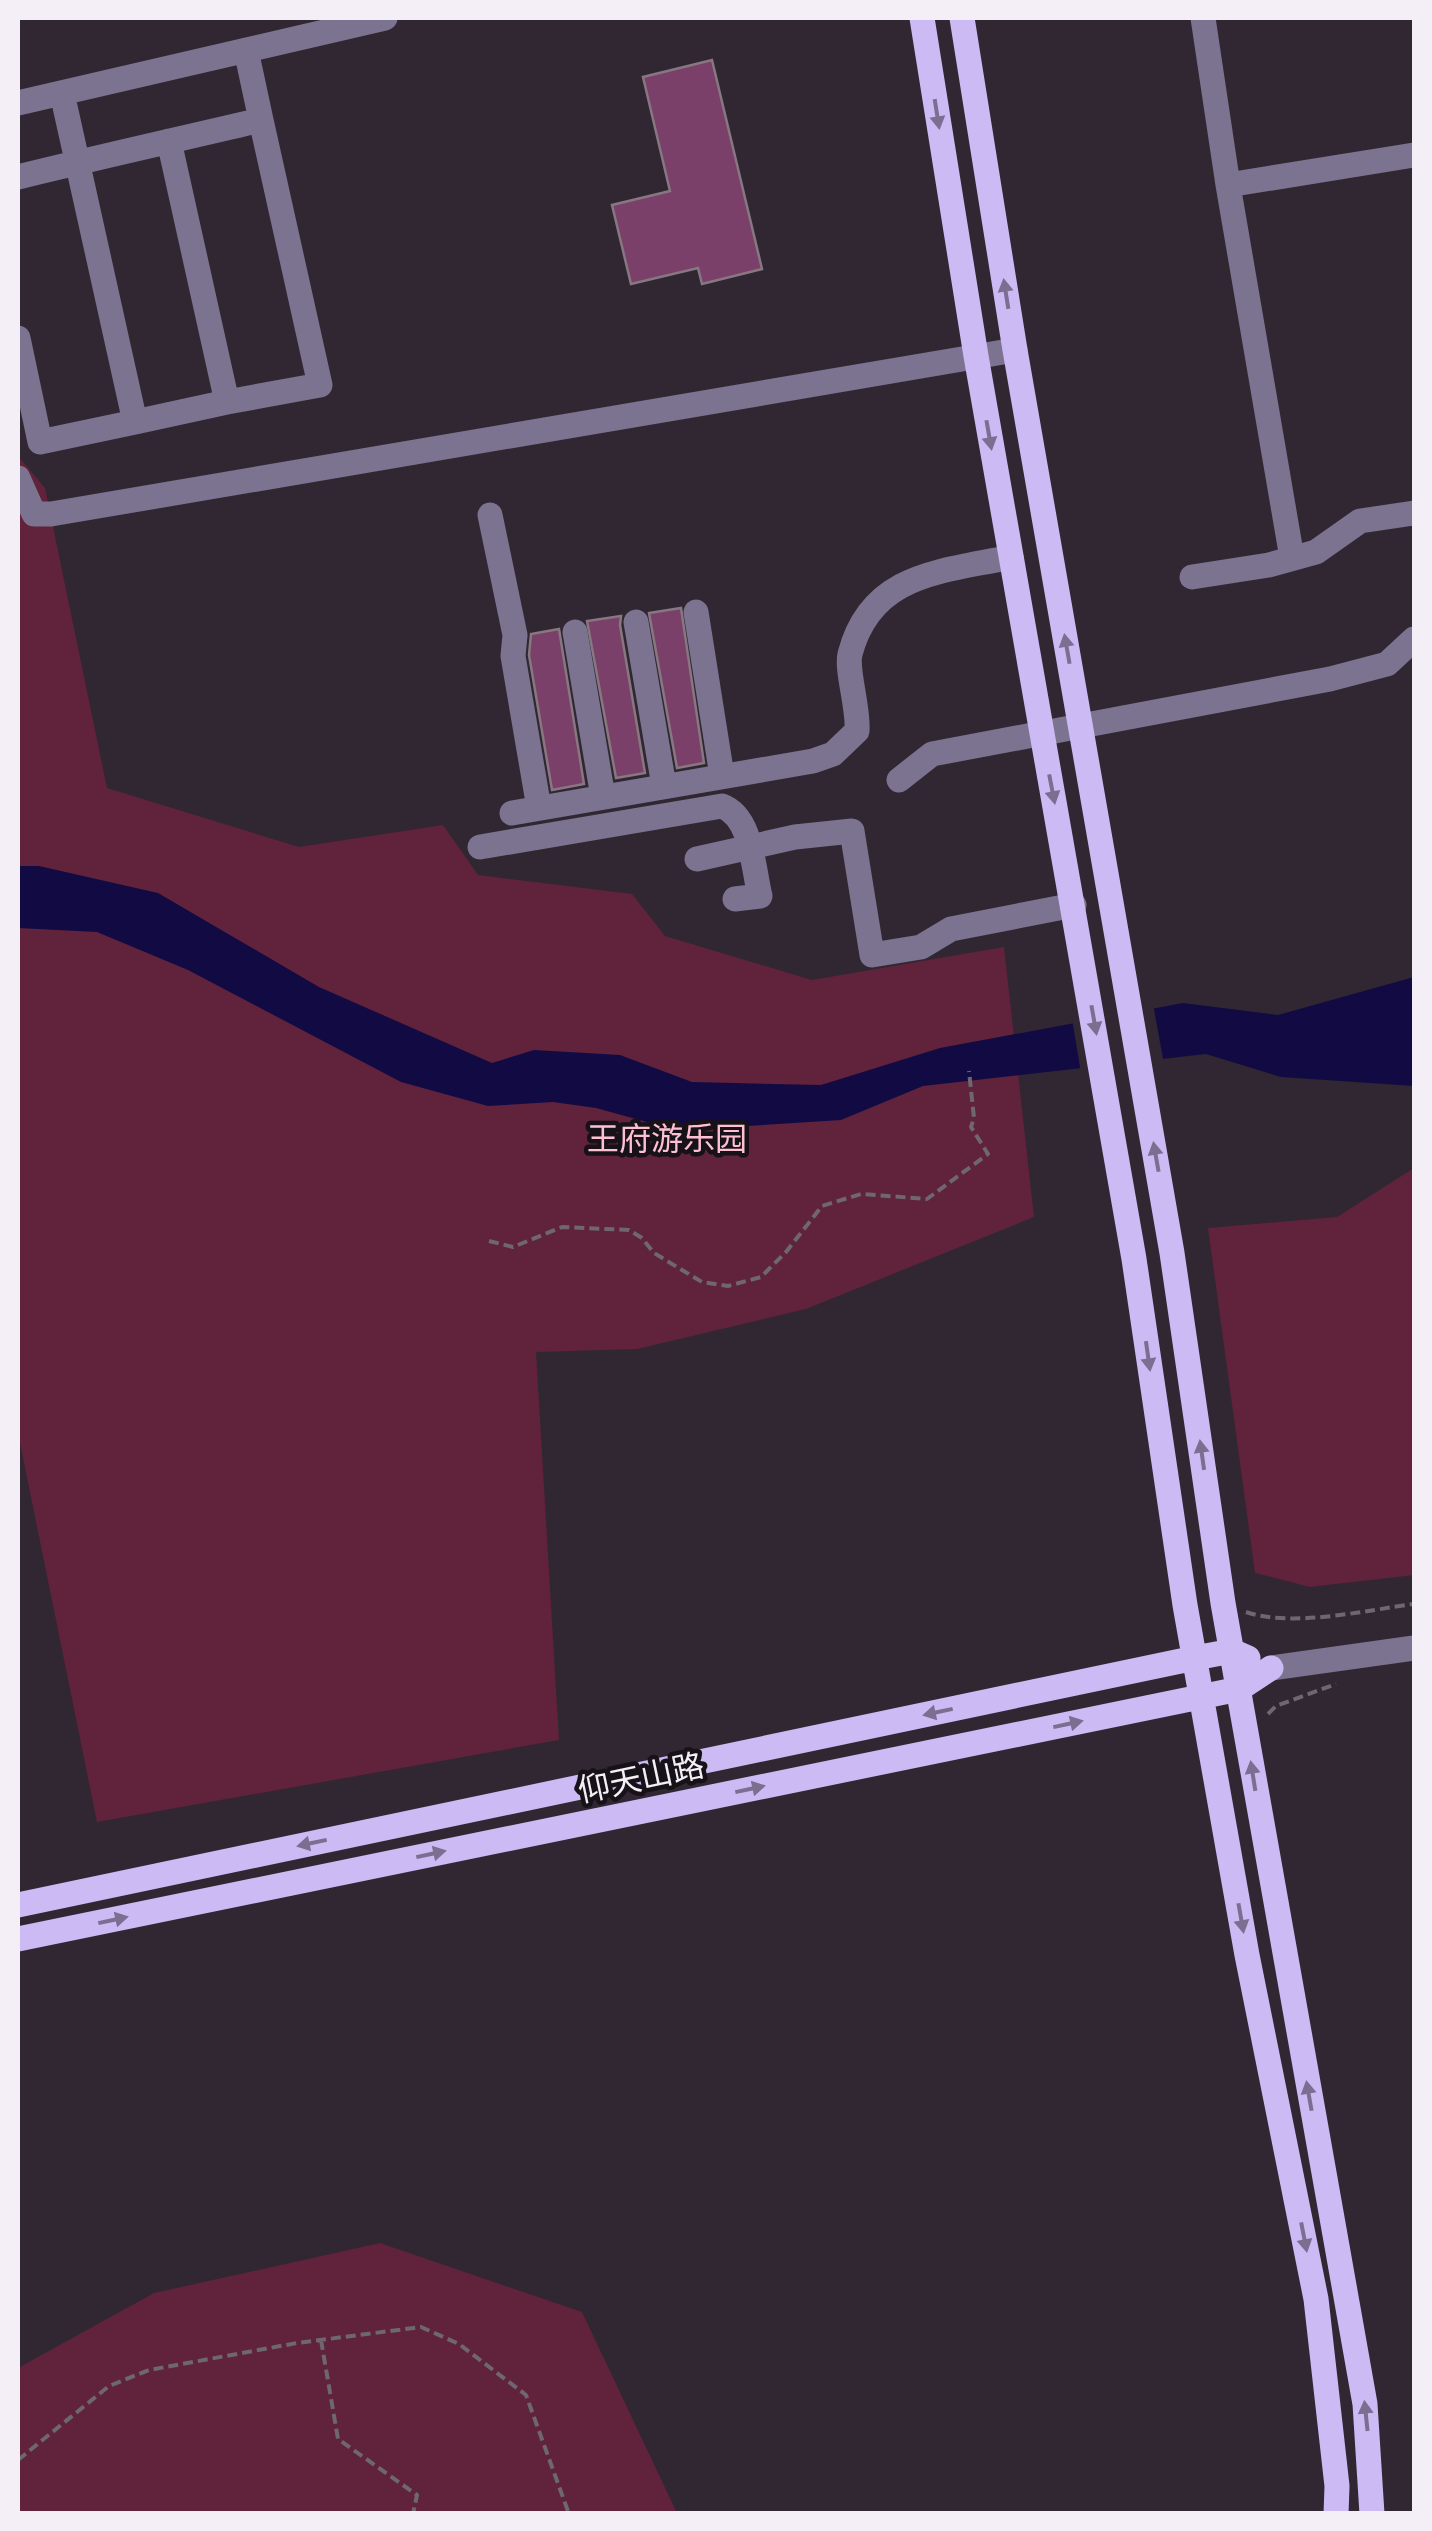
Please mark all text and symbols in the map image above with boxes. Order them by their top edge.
one-way arrow [930,99,946,130]
one-way arrow [998,278,1013,309]
one-way arrow [982,419,997,451]
one-way arrow [1059,632,1074,664]
one-way arrow [1045,774,1061,805]
one-way arrow [1086,1004,1102,1036]
park label: 王府游乐园 [587,1121,747,1160]
one-way arrow [1148,1140,1163,1172]
one-way arrow [1141,1340,1156,1372]
one-way arrow [1193,1439,1209,1471]
one-way arrow [923,1704,954,1720]
one-way arrow [1053,1715,1084,1731]
street label: 仰天山路 [575,1747,708,1812]
one-way arrow [1245,1760,1260,1791]
one-way arrow [735,1781,766,1796]
one-way arrow [296,1835,327,1851]
one-way arrow [416,1846,447,1862]
one-way arrow [1234,1903,1249,1934]
one-way arrow [98,1911,129,1927]
one-way arrow [1301,2080,1316,2112]
one-way arrow [1296,2222,1312,2253]
one-way arrow [1358,2400,1374,2432]

